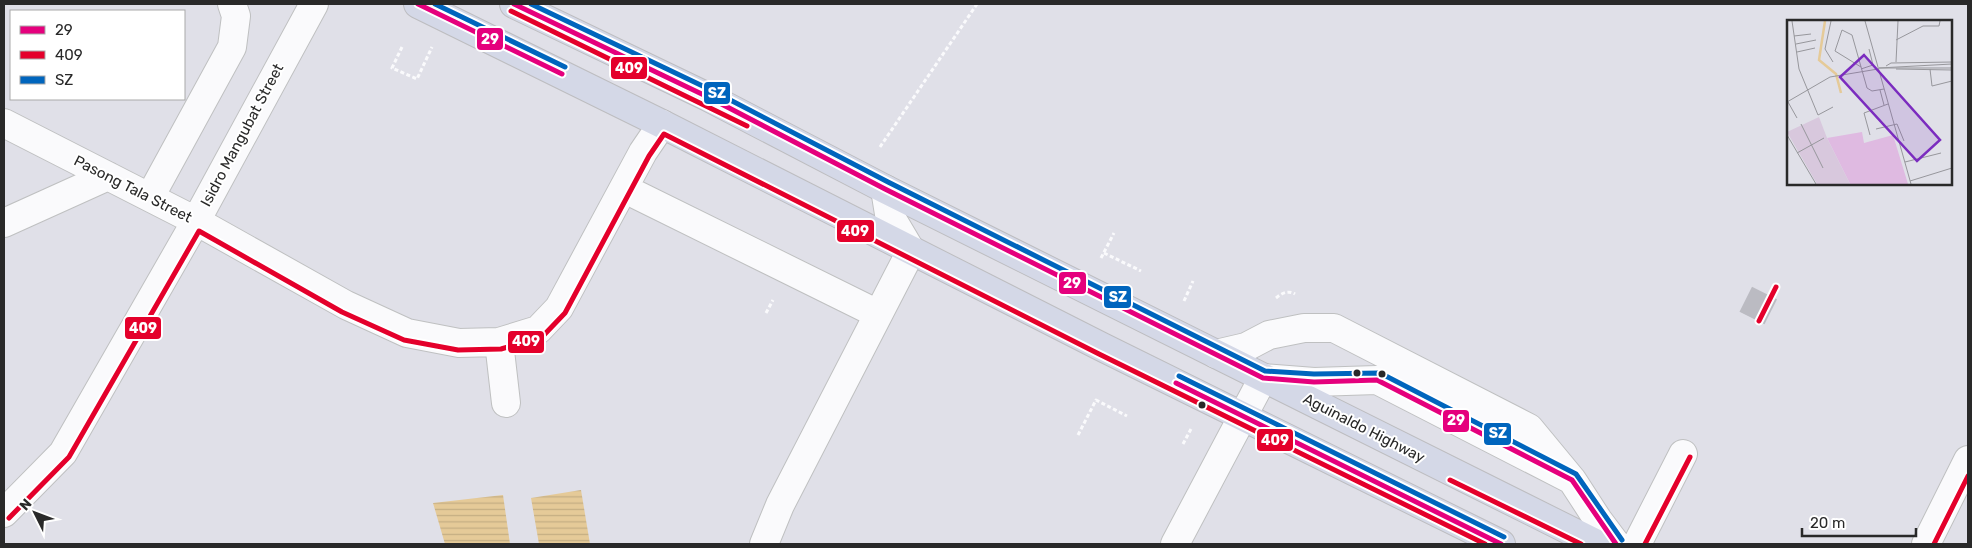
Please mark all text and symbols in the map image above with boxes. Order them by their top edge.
legend [10,10,185,100]
inset map [1787,20,1952,185]
text: 29 [55,21,73,39]
line badge: 29 [476,27,504,51]
text: 29 [481,31,499,48]
text: 409 [55,46,83,64]
line badge: 409 [610,56,648,80]
street label: Isidro Mangubat Street [197,60,287,210]
text: 409 [615,60,643,77]
text: SZ [55,71,73,89]
line badge: SZ [703,81,731,105]
text: SZ [708,85,726,102]
street label: Pasong Tala Street [71,151,195,227]
line badge: 409 [836,219,875,243]
text: 409 [841,223,869,240]
line badge: 29 [1058,271,1087,295]
text: 29 [1063,275,1081,292]
line badge: SZ [1103,285,1132,309]
text: SZ [1109,289,1127,306]
line badge: 409 [124,316,162,340]
text: 409 [129,320,157,337]
line badge: 409 [507,330,545,354]
text: 409 [512,333,540,350]
unlabelled marker [1352,368,1362,378]
unlabelled marker [1377,369,1387,379]
street label: Aguinaldo Highway [1300,389,1428,467]
unlabelled marker [1197,400,1207,410]
line badge: 29 [1442,409,1470,433]
text: 29 [1447,412,1465,429]
line badge: SZ [1483,422,1512,446]
text: SZ [1489,425,1507,442]
line badge: 409 [1256,428,1294,452]
text: 409 [1261,432,1289,449]
north arrow [10,488,60,538]
text: N [16,495,35,514]
scale bar [1802,506,1916,538]
text: 20 m [1810,514,1845,532]

